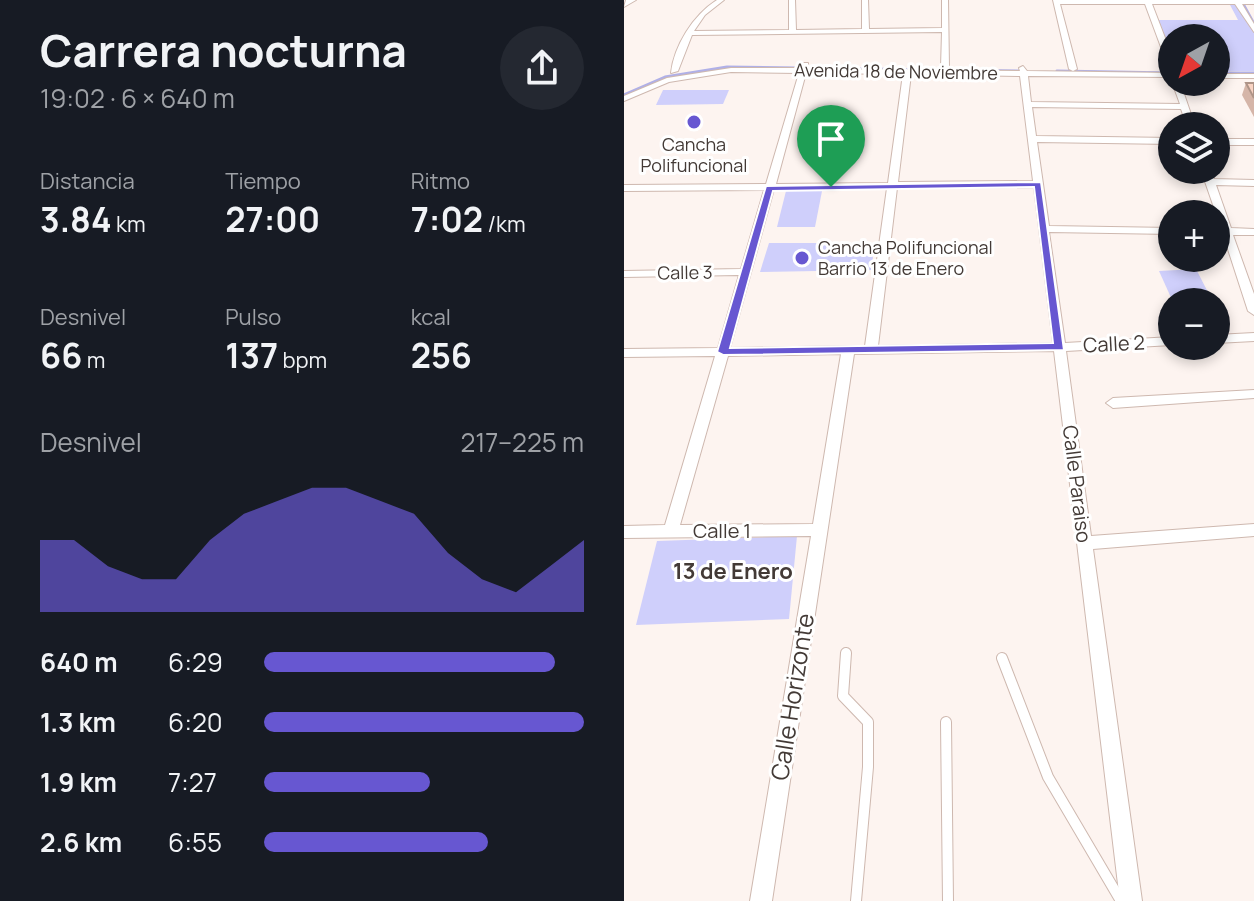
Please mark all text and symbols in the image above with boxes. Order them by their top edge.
text: Carrera nocturna [40,20,407,80]
north arrow [1158,24,1230,96]
map controls [1158,24,1230,360]
button: share [500,26,584,110]
street label: Avenida 18 de Noviembre [794,57,998,85]
text: 19:02 · 6 × 640 m [40,80,235,116]
pin [797,105,865,187]
button: layers [1158,112,1230,184]
marker: Cancha Polifuncional [685,113,703,131]
icon: arrive [809,117,853,161]
place label: Cancha Polifuncional [640,132,748,177]
text: Distancia [40,166,135,196]
text: Tiempo [225,166,301,196]
text: Ritmo [411,166,470,196]
text: 3.84 [40,196,112,242]
text: 27:00 [225,196,320,242]
text: 7:02 [411,196,483,242]
button: + [1158,200,1230,272]
text: km [112,209,146,239]
text: /km [483,209,526,239]
place label: Cancha Polifuncional Barrio 13 de Enero [818,235,993,280]
marker: Cancha Polifuncional Barrio 13 de Enero [793,249,811,267]
street label: Calle 3 [657,260,713,284]
button: − [1158,288,1230,360]
text: Desnivel [40,302,126,332]
text: Pulso [225,302,281,332]
text: kcal [411,302,451,332]
street label: Calle 2 [1082,328,1146,359]
text: 66 [40,332,82,378]
text: 137 [225,332,278,378]
text: 256 [411,332,472,378]
text: m [82,345,105,375]
text: bpm [278,345,327,375]
text: Desnivel [40,424,142,460]
text: 217–225 m [460,424,584,460]
street label: Calle Paraiso [1057,424,1098,544]
street label: Calle 1 [693,517,751,544]
district label: 13 de Enero [673,556,793,586]
street label: Calle Horizonte [762,611,821,783]
text: 640 m [40,644,118,680]
text: 6:29 [168,644,223,680]
text: 1.3 km [40,704,116,740]
text: 6:20 [168,704,223,740]
text: 1.9 km [40,764,117,800]
text: 7:27 [168,764,217,800]
text: 2.6 km [40,824,122,860]
text: 6:55 [168,824,222,860]

